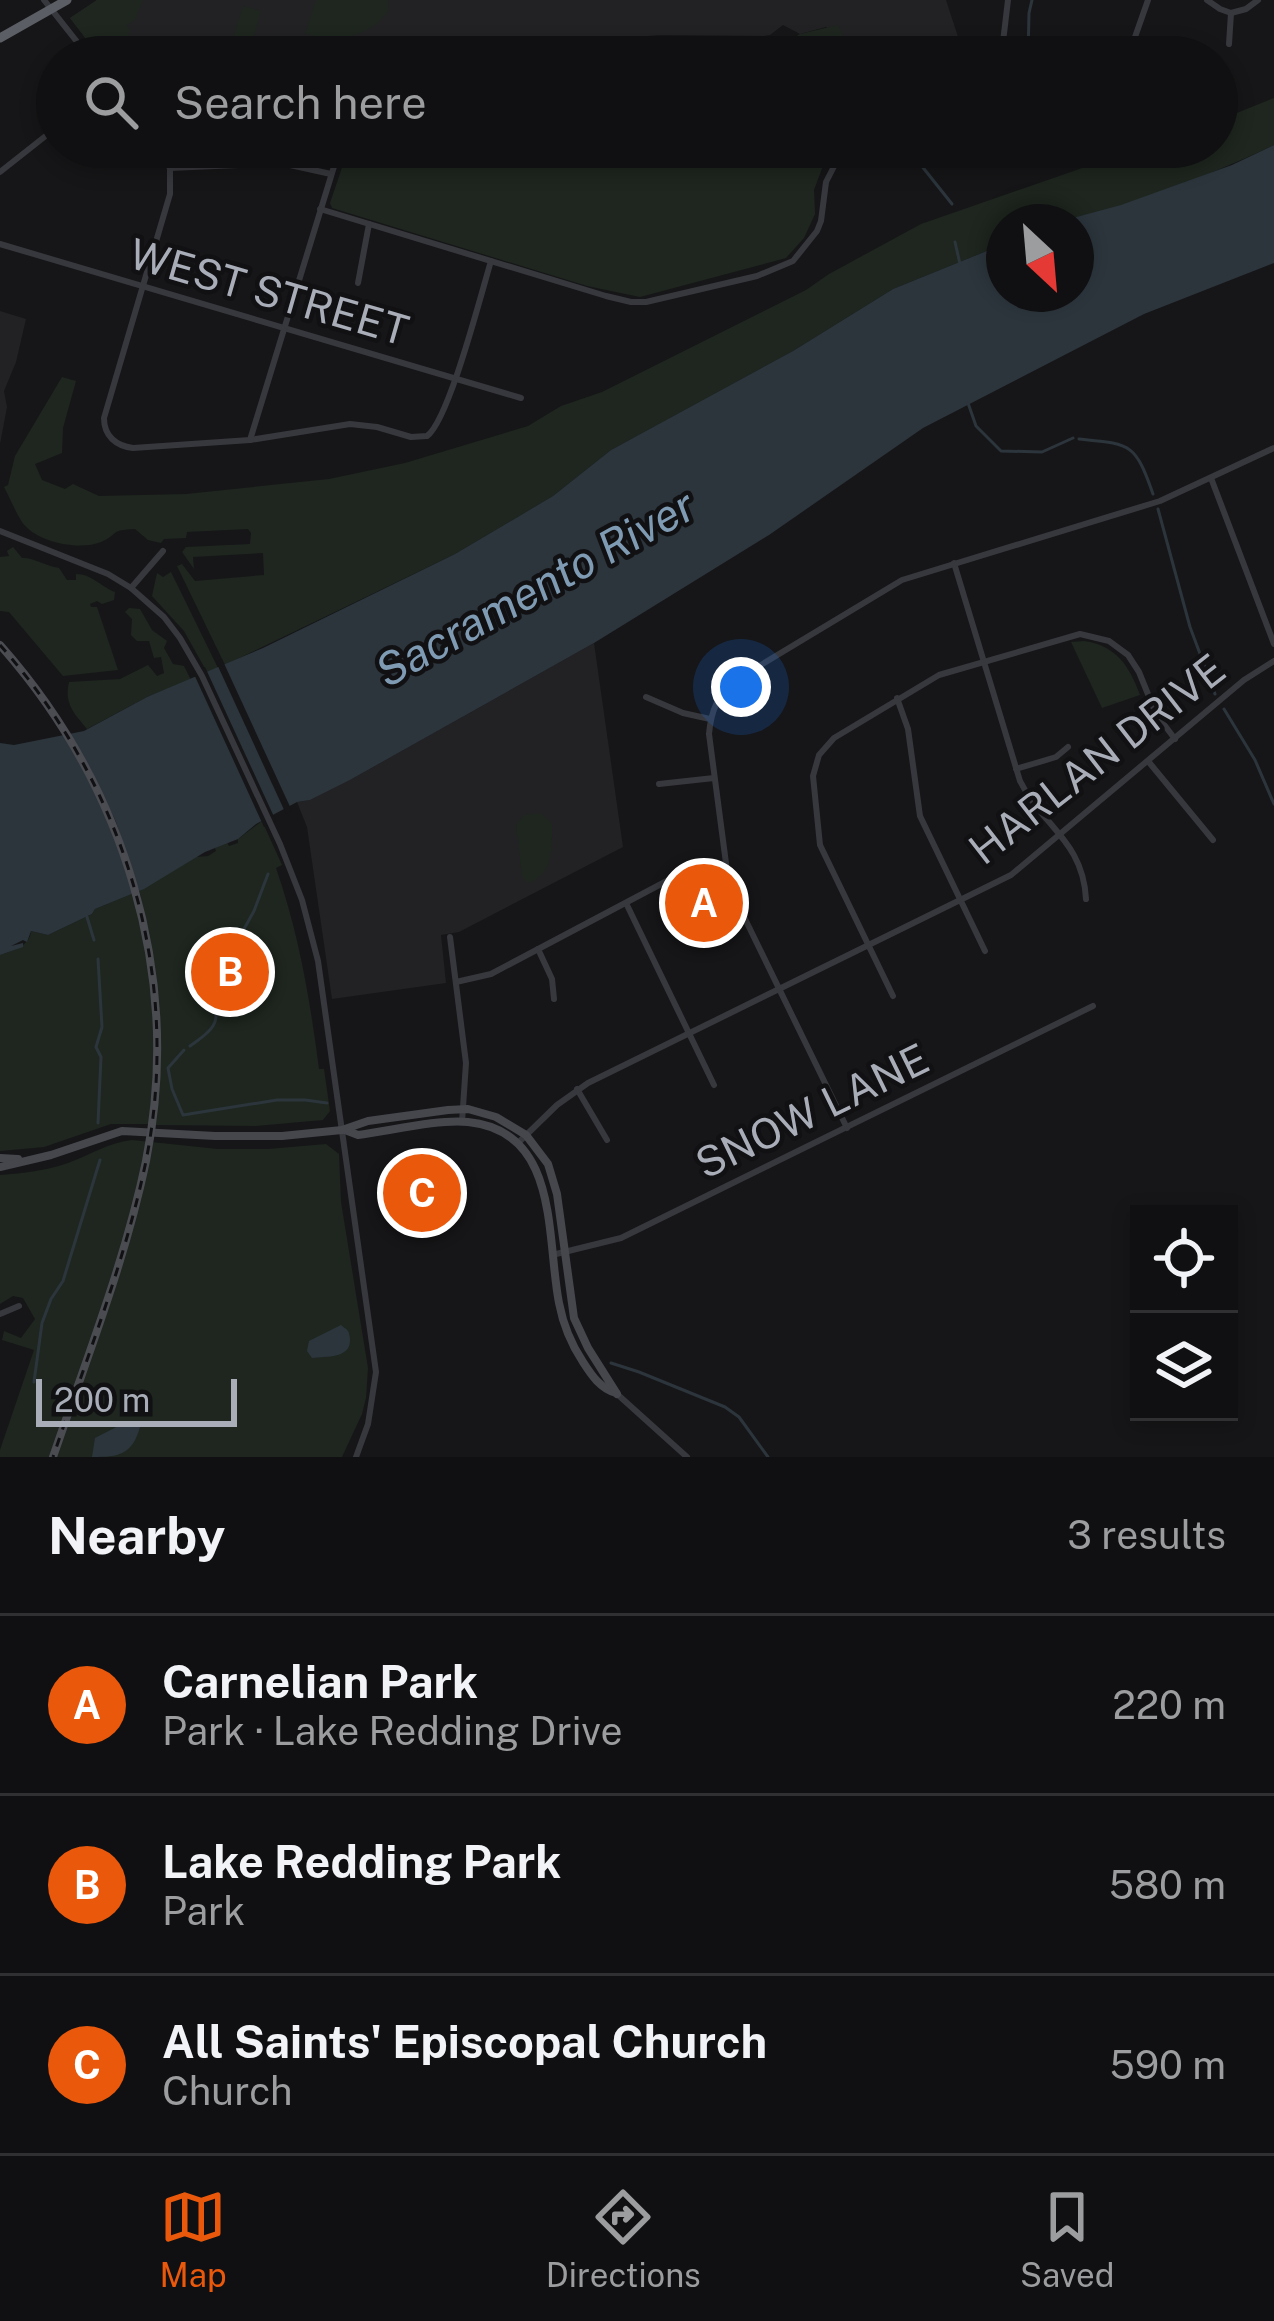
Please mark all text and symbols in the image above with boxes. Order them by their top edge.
search box [36,36,1238,168]
icon: search [78,69,144,135]
text: Search here [174,76,427,129]
north arrow [986,204,1094,312]
street label: WEST STREET [124,228,414,355]
water label: Sacramento River [366,477,705,697]
street label: HARLAN DRIVE [959,644,1234,874]
your location [711,657,771,717]
pin: A [665,858,743,948]
pin: B [191,927,269,1017]
street label: SNOW LANE [688,1033,936,1188]
pin: C [383,1148,461,1238]
map controls [1130,1205,1238,1421]
button: locate [1130,1205,1238,1313]
button: layers [1130,1313,1238,1421]
scale bar [36,1373,237,1426]
text: 200 m [54,1381,150,1419]
text: Nearby [48,1506,225,1565]
text: 3 results [1067,1512,1226,1558]
text: Carnelian Park [162,1655,478,1708]
text: A [73,1682,101,1728]
text: 220 m [1112,1682,1226,1728]
text: Park · Lake Redding Drive [162,1708,623,1754]
text: Lake Redding Park [162,1835,561,1888]
text: B [74,1862,100,1908]
text: 580 m [1109,1862,1226,1908]
text: Park [162,1888,245,1934]
text: All Saints' Episcopal Church [162,2015,767,2068]
text: C [73,2042,101,2088]
text: 590 m [1110,2042,1226,2088]
text: Church [162,2068,293,2114]
tab: Map [160,2184,227,2294]
tab: Directions [546,2184,701,2294]
tab: Saved [1020,2184,1114,2294]

